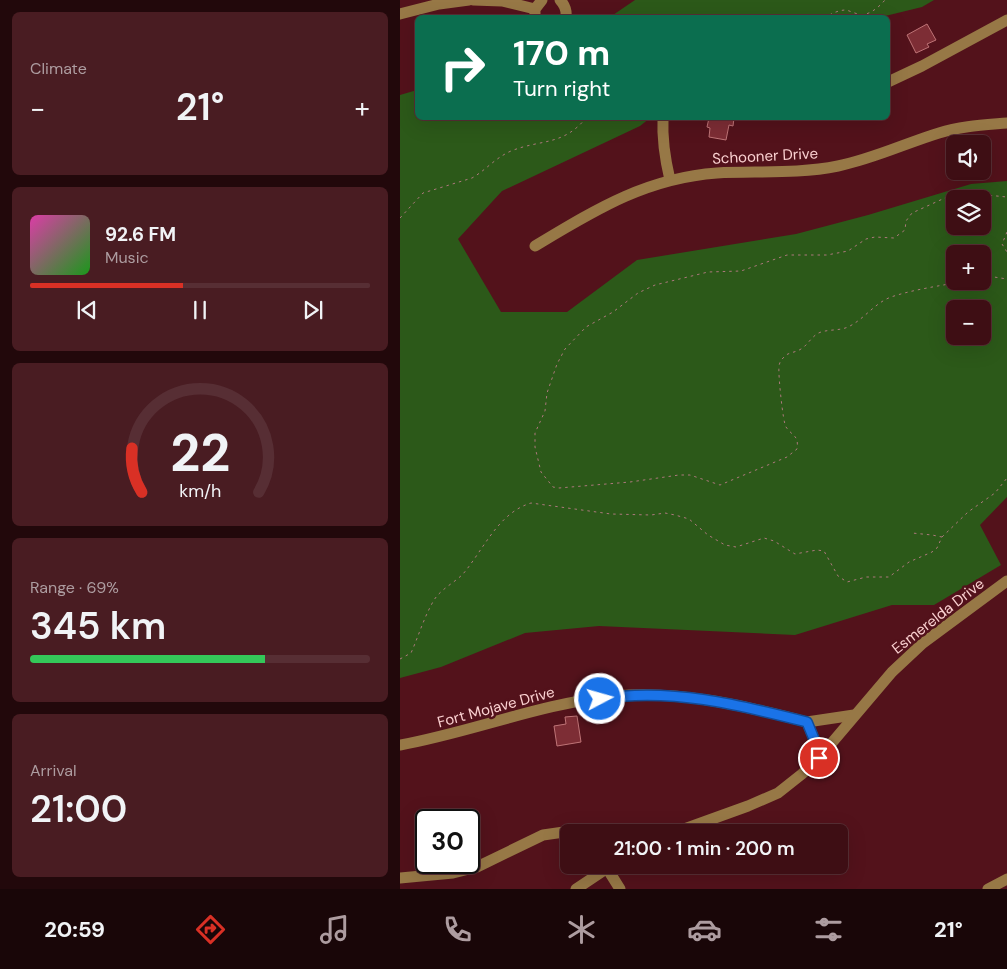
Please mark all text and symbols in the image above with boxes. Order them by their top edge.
text: 170 m [513,30,610,76]
icon: right [430,35,495,100]
text: Climate [30,58,87,79]
text: Turn right [513,74,610,103]
text: 21° [176,82,224,132]
text: − [30,90,45,127]
text: + [355,90,370,127]
map controls [946,135,991,345]
button: sound [946,135,991,180]
street label: Schooner Drive [712,143,818,169]
button: layers [946,190,991,235]
text: 92.6 FM [105,222,176,247]
button: + [946,245,991,290]
text: Music [105,247,149,268]
icon: previous [73,296,101,324]
icon: pause [186,296,214,324]
icon: next [299,296,327,324]
button: − [946,300,991,345]
text: 22 [170,419,230,487]
text: km/h [179,479,221,503]
street label: Esmerelda Drive [888,574,988,658]
text: Range · 69% [30,577,119,598]
text: 345 km [30,601,166,651]
position arrow [573,672,625,724]
street label: Fort Mojave Drive [435,682,557,732]
pin [798,737,840,779]
icon: arrive [805,744,833,772]
text: Arrival [30,760,77,781]
text: 21:00 [30,784,127,834]
speed limit sign: 30 [415,809,480,874]
text: 21:00 · 1 min · 200 m [613,836,795,861]
icon: directions [193,912,228,947]
icon: music [317,912,352,947]
icon: phone [440,912,475,947]
icon: climate [564,912,599,947]
icon: car [687,912,722,947]
icon: filters [811,912,846,947]
text: 20:59 [44,915,105,944]
text: 21° [934,915,963,944]

